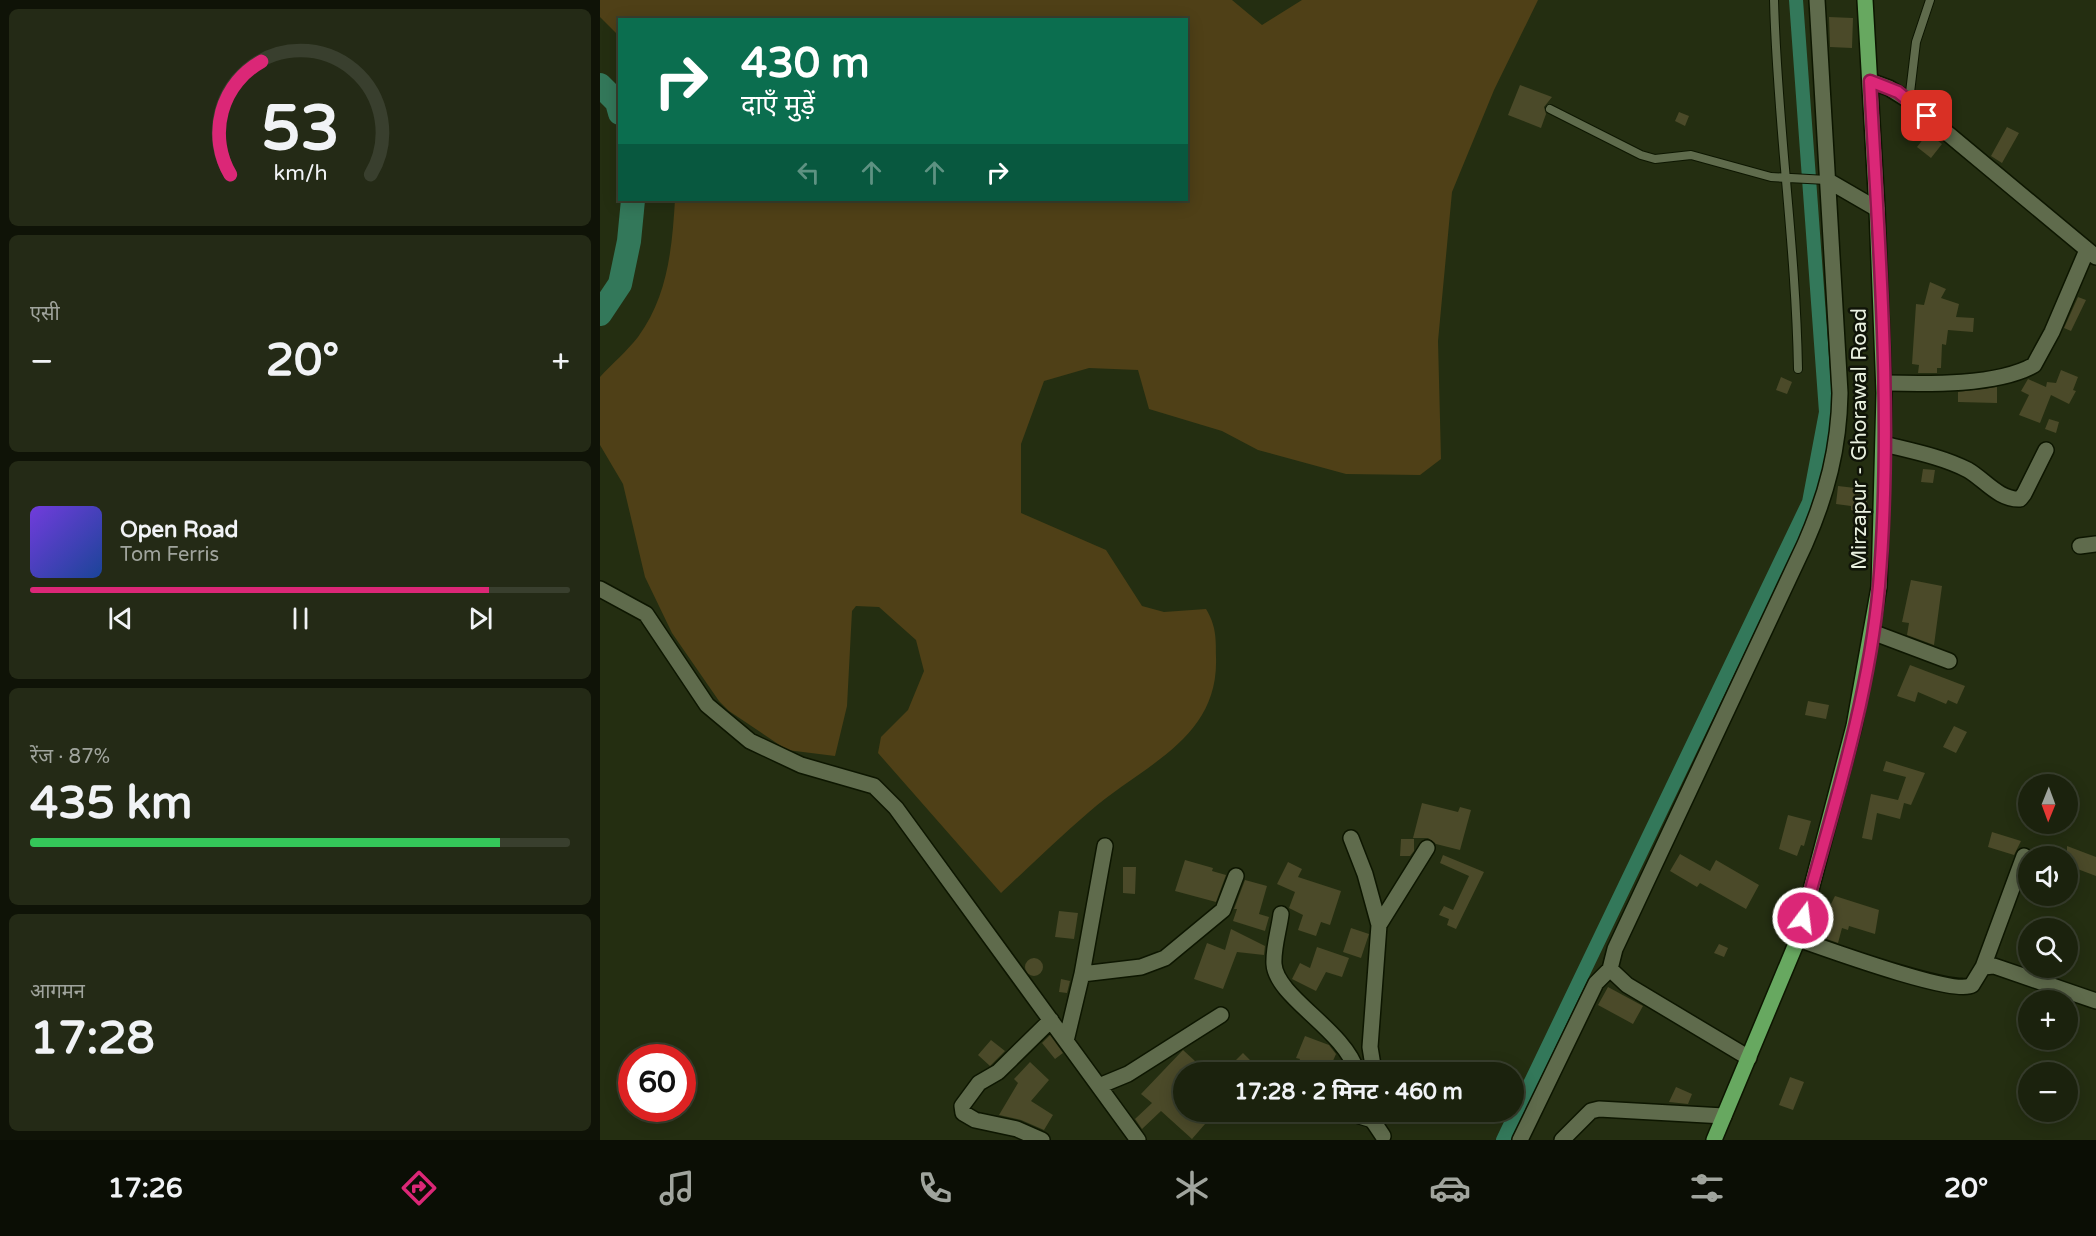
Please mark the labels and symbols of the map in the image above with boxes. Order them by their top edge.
pin [1901,90,1952,141]
street label: Mirzapur - Ghorawal Road [1847,308,1872,570]
north arrow [2018,774,2078,834]
position arrow [1771,886,1835,950]
speed limit sign: 60 [618,1044,696,1122]

